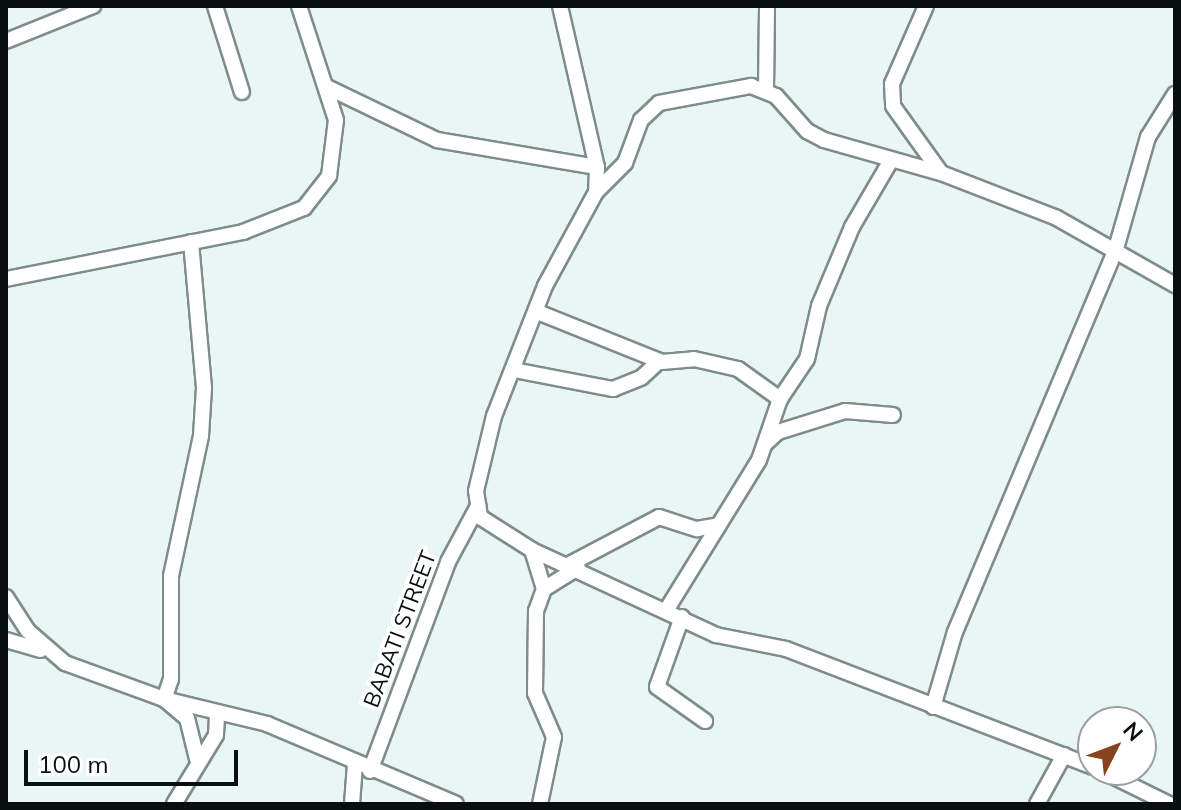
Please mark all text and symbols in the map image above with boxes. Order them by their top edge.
street label: BABATI STREET [358,547,442,711]
north arrow [1077,706,1157,786]
text: N [1117,716,1149,747]
scale bar [28,734,242,784]
text: 100 m [38,749,109,779]

